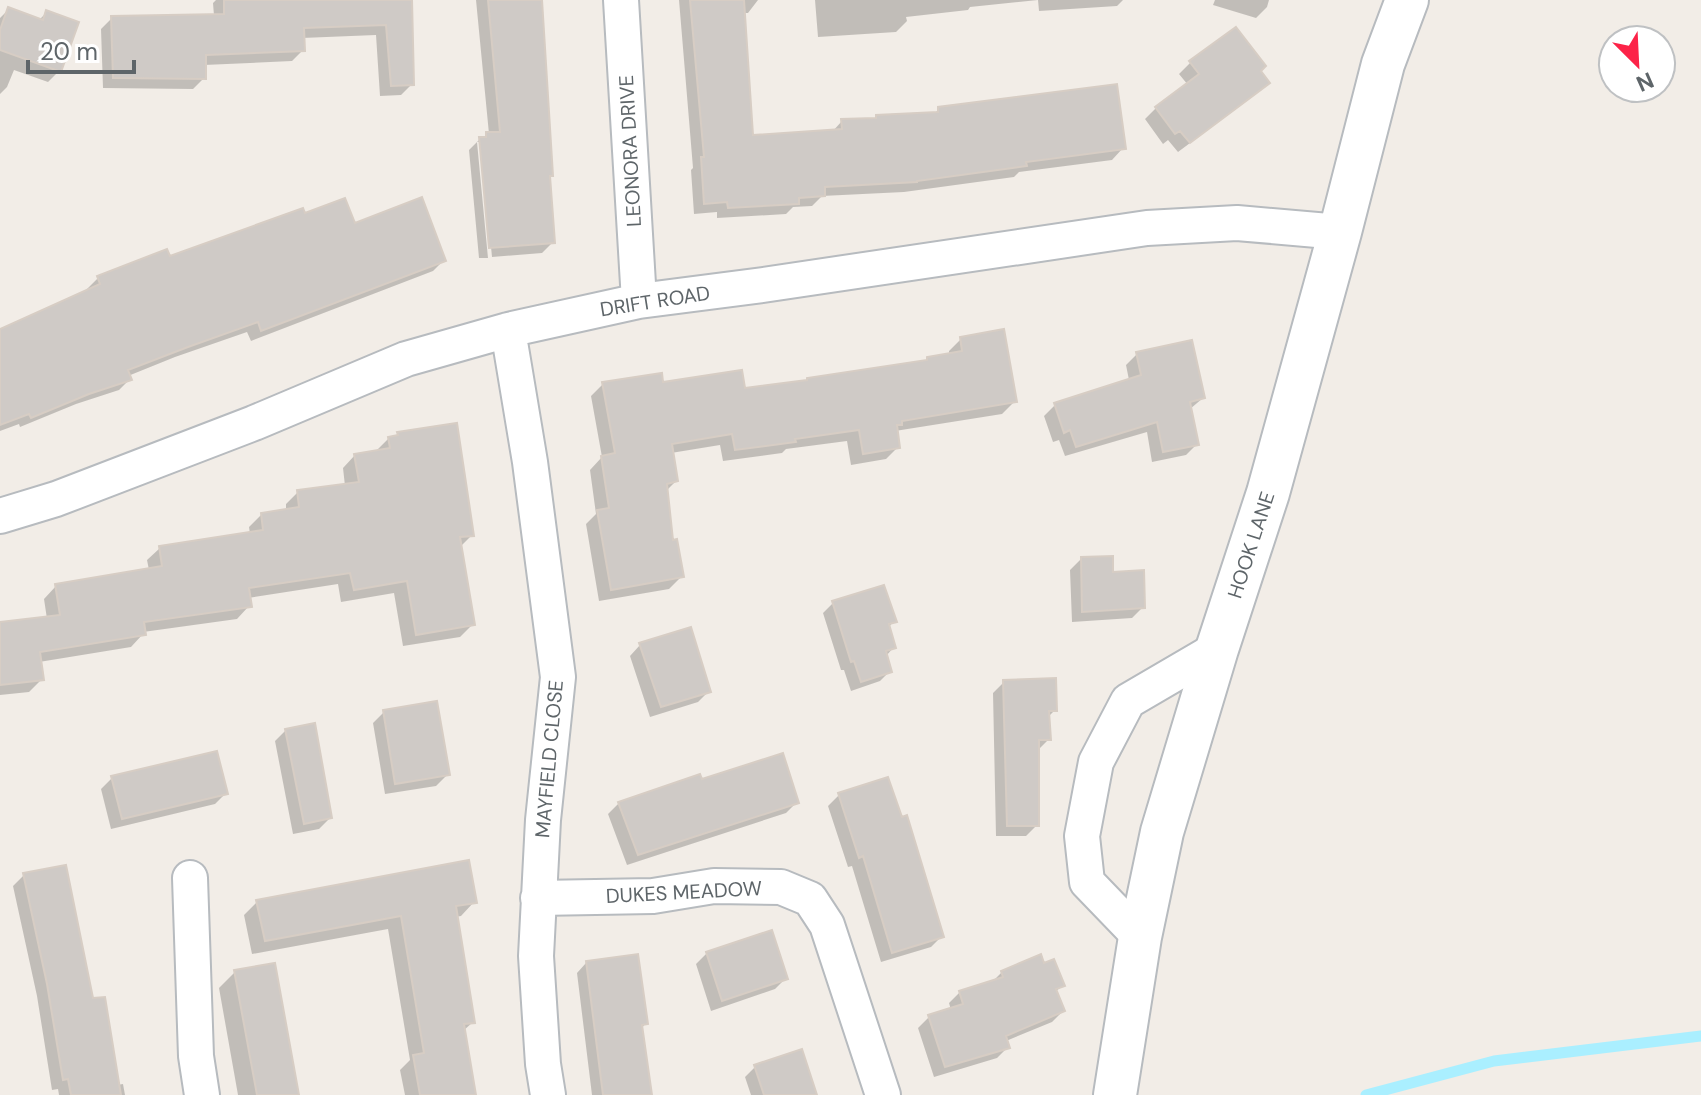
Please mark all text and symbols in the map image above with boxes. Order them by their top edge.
scale bar [28,24,134,74]
north arrow [1597,24,1677,104]
text: 20 m [40,36,98,67]
text: N [1632,65,1658,98]
street label: LEONORA DRIVE [613,74,647,228]
street label: DRIFT ROAD [598,279,712,323]
street label: HOOK LANE [1222,488,1280,602]
street label: MAYFIELD CLOSE [529,679,569,839]
street label: DUKES MEADOW [605,875,763,909]

